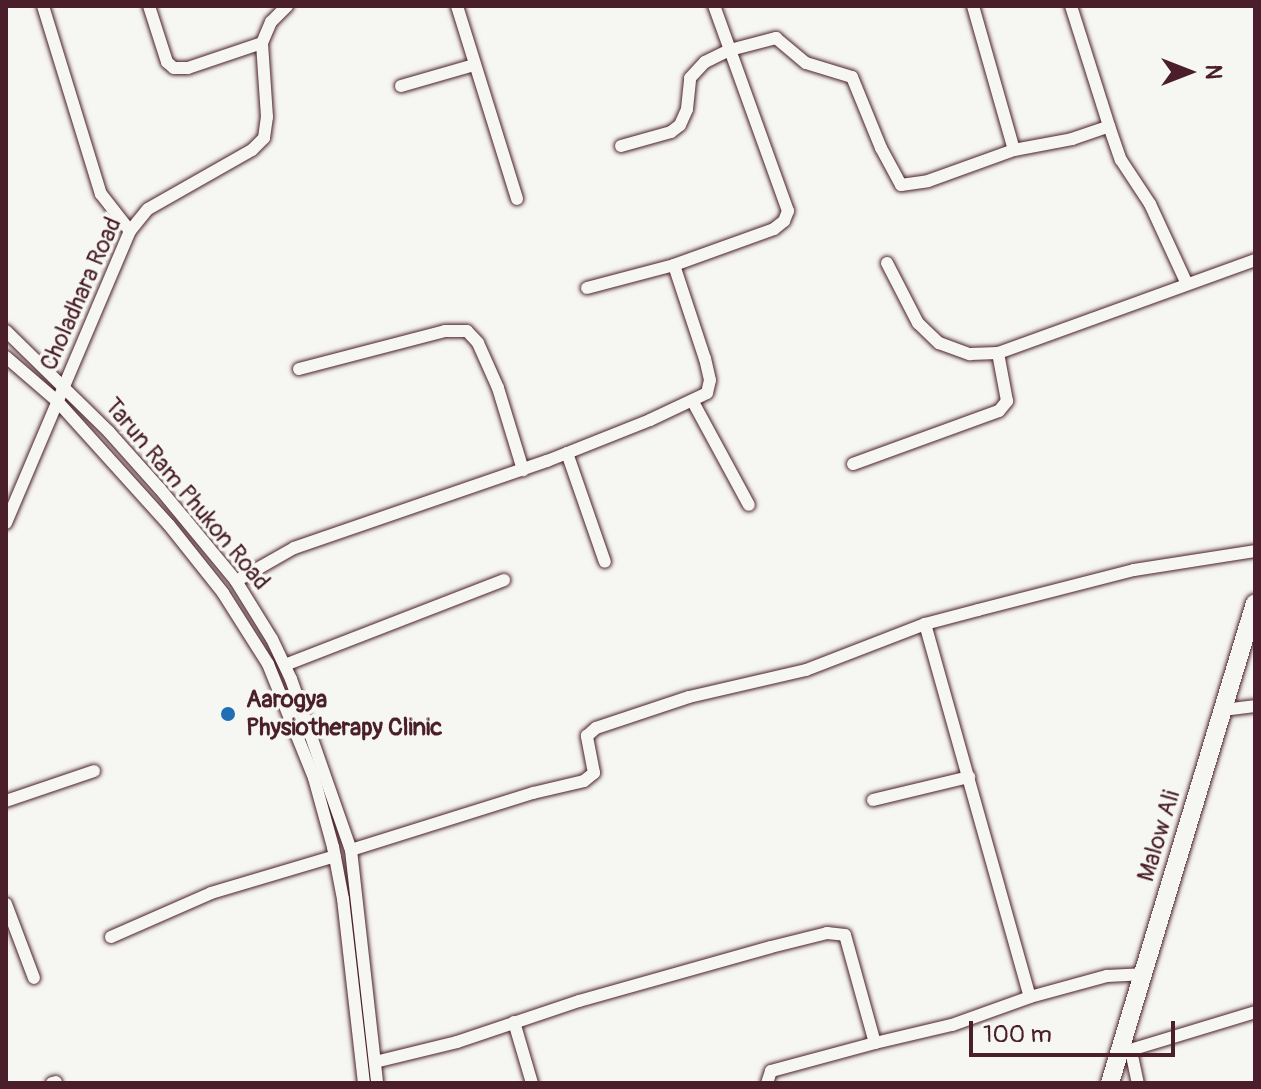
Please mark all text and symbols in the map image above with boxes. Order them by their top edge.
north arrow [1149,32,1229,112]
text: N [1199,65,1227,79]
street label: Choladhara Road [34,213,128,375]
street label: Tarun Ram Phukon Road [98,392,276,596]
place label: Aarogya Physiotherapy Clinic [246,686,443,742]
marker: Aarogya Physiotherapy Clinic [217,703,239,725]
street label: Malow Ali [1132,787,1186,885]
scale bar [973,1005,1179,1055]
text: 100 m [983,1020,1052,1049]

